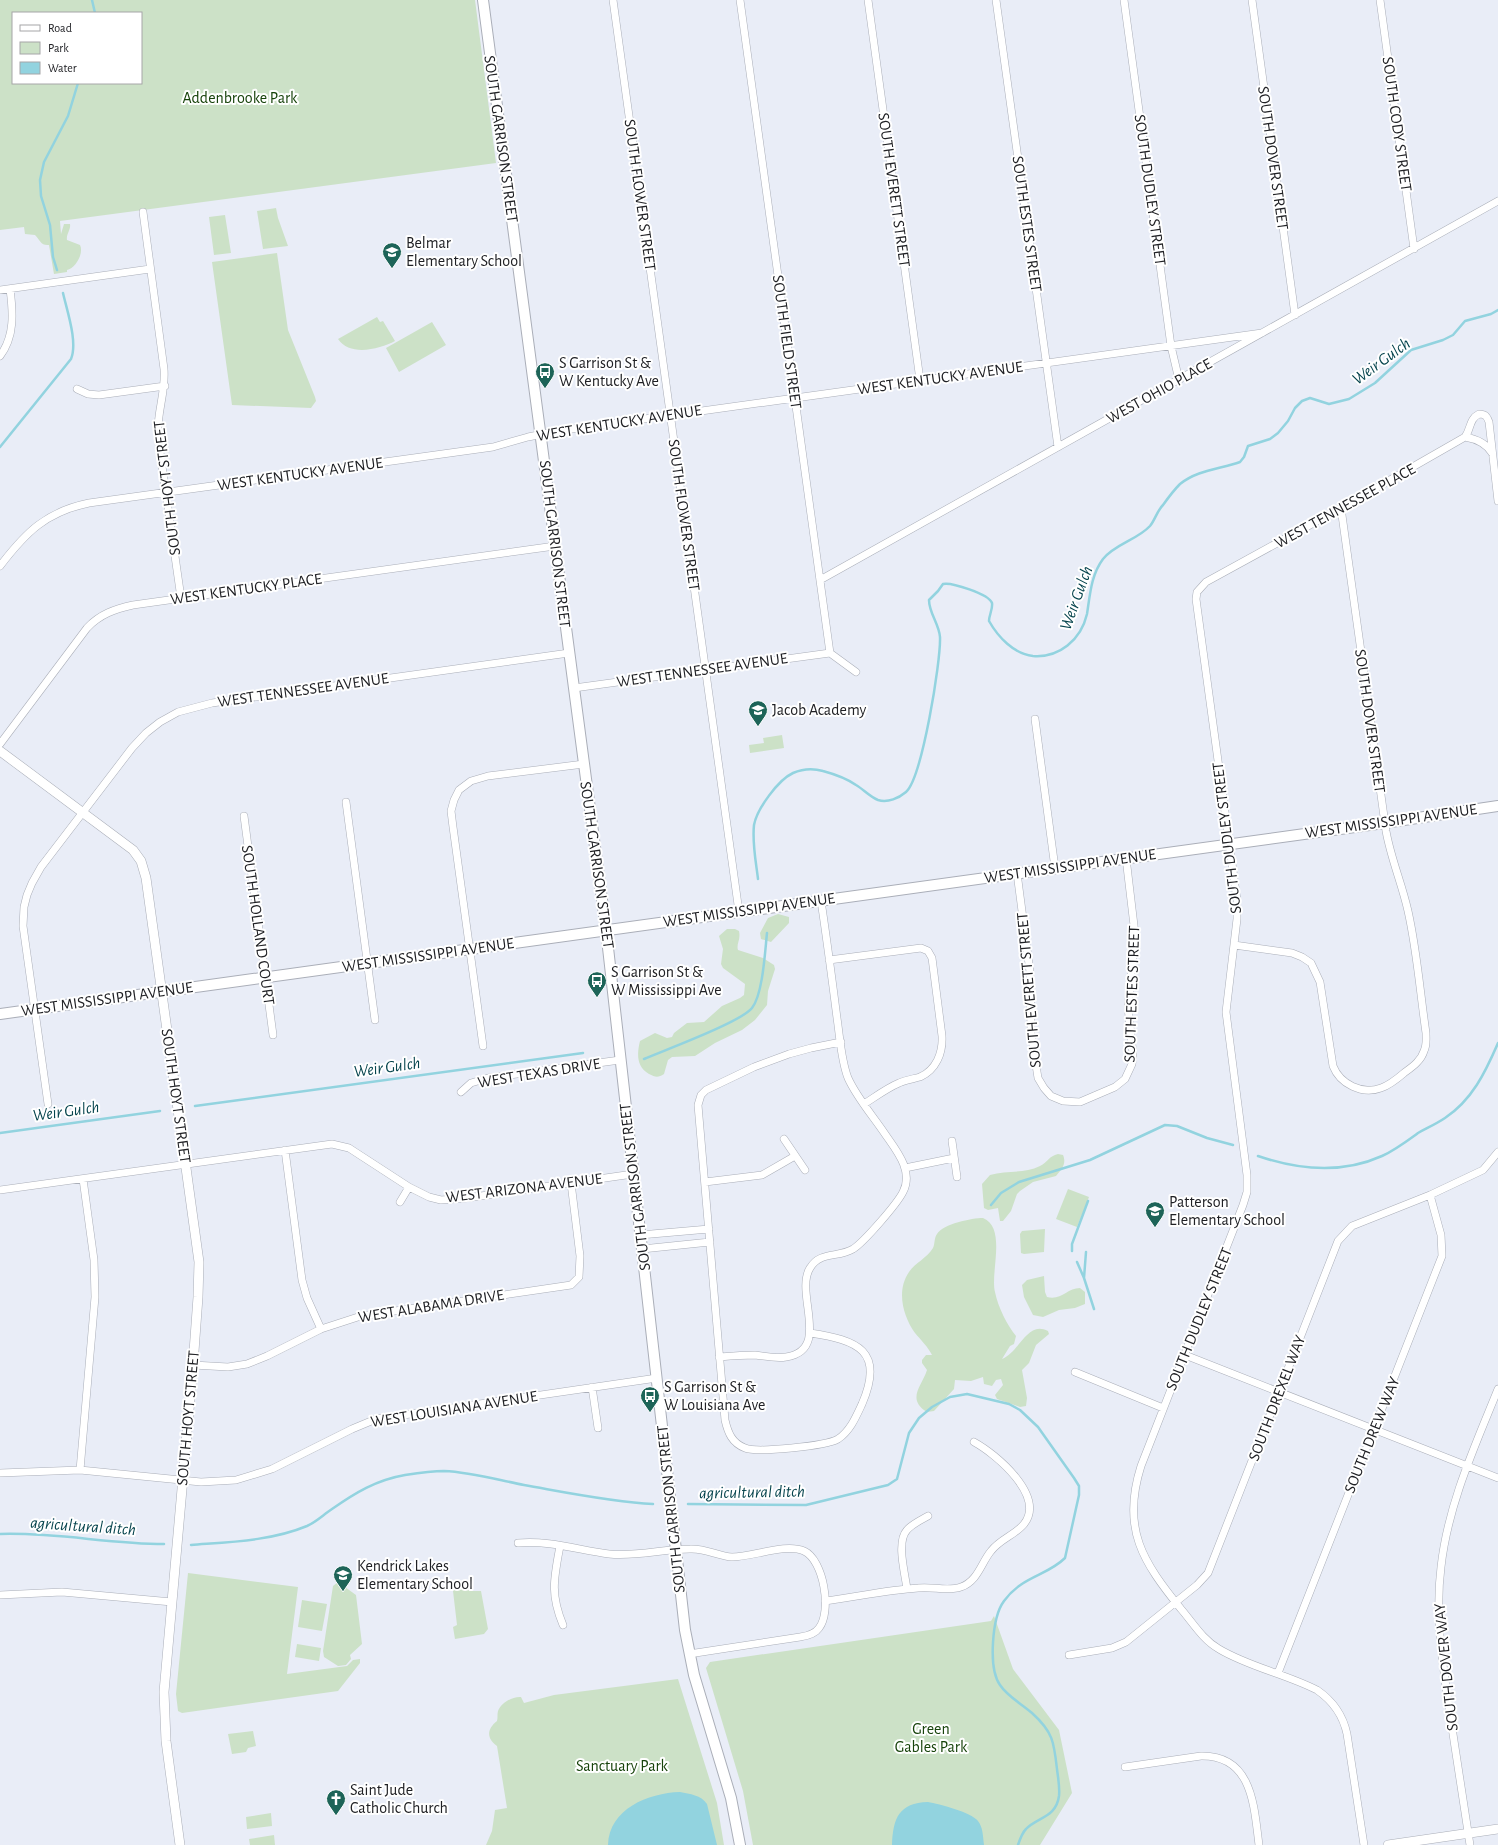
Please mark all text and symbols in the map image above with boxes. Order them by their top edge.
legend [12,12,142,84]
text: Road [48,22,72,34]
text: Park [48,42,69,54]
street label: SOUTH GARRISON STREET [481,54,521,224]
street label: SOUTH CODY STREET [1380,56,1414,192]
text: Water [48,62,77,74]
street label: SOUTH DOVER STREET [1255,85,1291,231]
park label: Addenbrooke Park [183,90,298,106]
street label: SOUTH EVERETT STREET [875,112,913,268]
street label: SOUTH DUDLEY STREET [1131,113,1169,267]
street label: SOUTH FLOWER STREET [621,118,659,272]
street label: SOUTH ESTES STREET [1010,155,1044,293]
place label: Belmar Elementary School [406,235,522,270]
school or university icon: Belmar Elementary School [381,241,403,269]
street label: SOUTH FIELD STREET [770,274,804,410]
water label: Weir Gulch [1349,334,1413,388]
place label: S Garrison St & W Kentucky Ave [559,355,659,390]
street label: WEST OHIO PLACE [1104,355,1215,427]
street label: WEST KENTUCKY AVENUE [856,358,1024,398]
bus stop icon: S Garrison St & W Kentucky Ave [534,361,556,389]
street label: WEST KENTUCKY AVENUE [535,402,703,444]
street label: SOUTH HOYT STREET [151,420,183,556]
street label: SOUTH FLOWER STREET [665,438,703,592]
street label: WEST KENTUCKY AVENUE [216,454,384,494]
street label: SOUTH GARRISON STREET [537,459,573,629]
street label: WEST TENNESSEE PLACE [1272,461,1418,551]
water label: Weir Gulch [1057,564,1095,632]
street label: WEST KENTUCKY PLACE [169,570,323,608]
street label: SOUTH DOVER STREET [1352,648,1388,794]
street label: WEST TENNESSEE AVENUE [616,650,789,690]
street label: WEST TENNESSEE AVENUE [217,670,390,710]
school or university icon: Jacob Academy [747,699,769,727]
place label: Jacob Academy [772,702,866,719]
street label: SOUTH DUDLEY STREET [1210,761,1244,915]
street label: SOUTH GARRISON STREET [577,780,617,950]
street label: WEST MISSISSIPPI AVENUE [1304,801,1478,841]
street label: SOUTH HOLLAND COURT [239,844,277,1006]
street label: WEST MISSISSIPPI AVENUE [983,846,1157,886]
street label: WEST MISSISSIPPI AVENUE [662,890,836,930]
street label: SOUTH EVERETT STREET [1014,912,1044,1068]
street label: SOUTH ESTES STREET [1122,925,1142,1063]
street label: WEST MISSISSIPPI AVENUE [341,935,515,975]
place label: S Garrison St & W Mississippi Ave [611,964,722,998]
bus stop icon: S Garrison St & W Mississippi Ave [586,970,608,998]
street label: WEST MISSISSIPPI AVENUE [20,979,194,1019]
street label: SOUTH HOYT STREET [159,1028,193,1164]
water label: Weir Gulch [353,1054,421,1080]
street label: WEST TEXAS DRIVE [476,1055,602,1091]
water label: Weir Gulch [32,1098,100,1124]
street label: SOUTH GARRISON STREET [617,1102,653,1272]
street label: WEST ARIZONA AVENUE [445,1170,604,1206]
place label: Patterson Elementary School [1169,1194,1285,1229]
school or university icon: Patterson Elementary School [1144,1200,1166,1228]
street label: SOUTH DUDLEY STREET [1163,1245,1235,1393]
street label: WEST ALABAMA DRIVE [357,1287,505,1325]
street label: SOUTH DREXEL WAY [1246,1332,1309,1463]
street label: SOUTH HOYT STREET [174,1350,202,1486]
street label: SOUTH DREW WAY [1341,1374,1403,1495]
place label: S Garrison St & W Louisiana Ave [664,1379,765,1413]
bus stop icon: S Garrison St & W Louisiana Ave [639,1385,661,1413]
street label: WEST LOUISIANA AVENUE [370,1388,539,1430]
street label: SOUTH GARRISON STREET [654,1424,688,1594]
water label: agricultural ditch [699,1483,805,1501]
water label: agricultural ditch [30,1514,136,1538]
place label: Kendrick Lakes Elementary School [357,1558,473,1593]
school or university icon: Kendrick Lakes Elementary School [332,1564,354,1592]
street label: SOUTH DOVER WAY [1431,1602,1461,1732]
park label: Green Gables Park [895,1721,968,1755]
park label: Sanctuary Park [576,1758,669,1775]
place label: Saint Jude Catholic Church [350,1782,448,1816]
church icon: Saint Jude Catholic Church [325,1788,347,1816]

